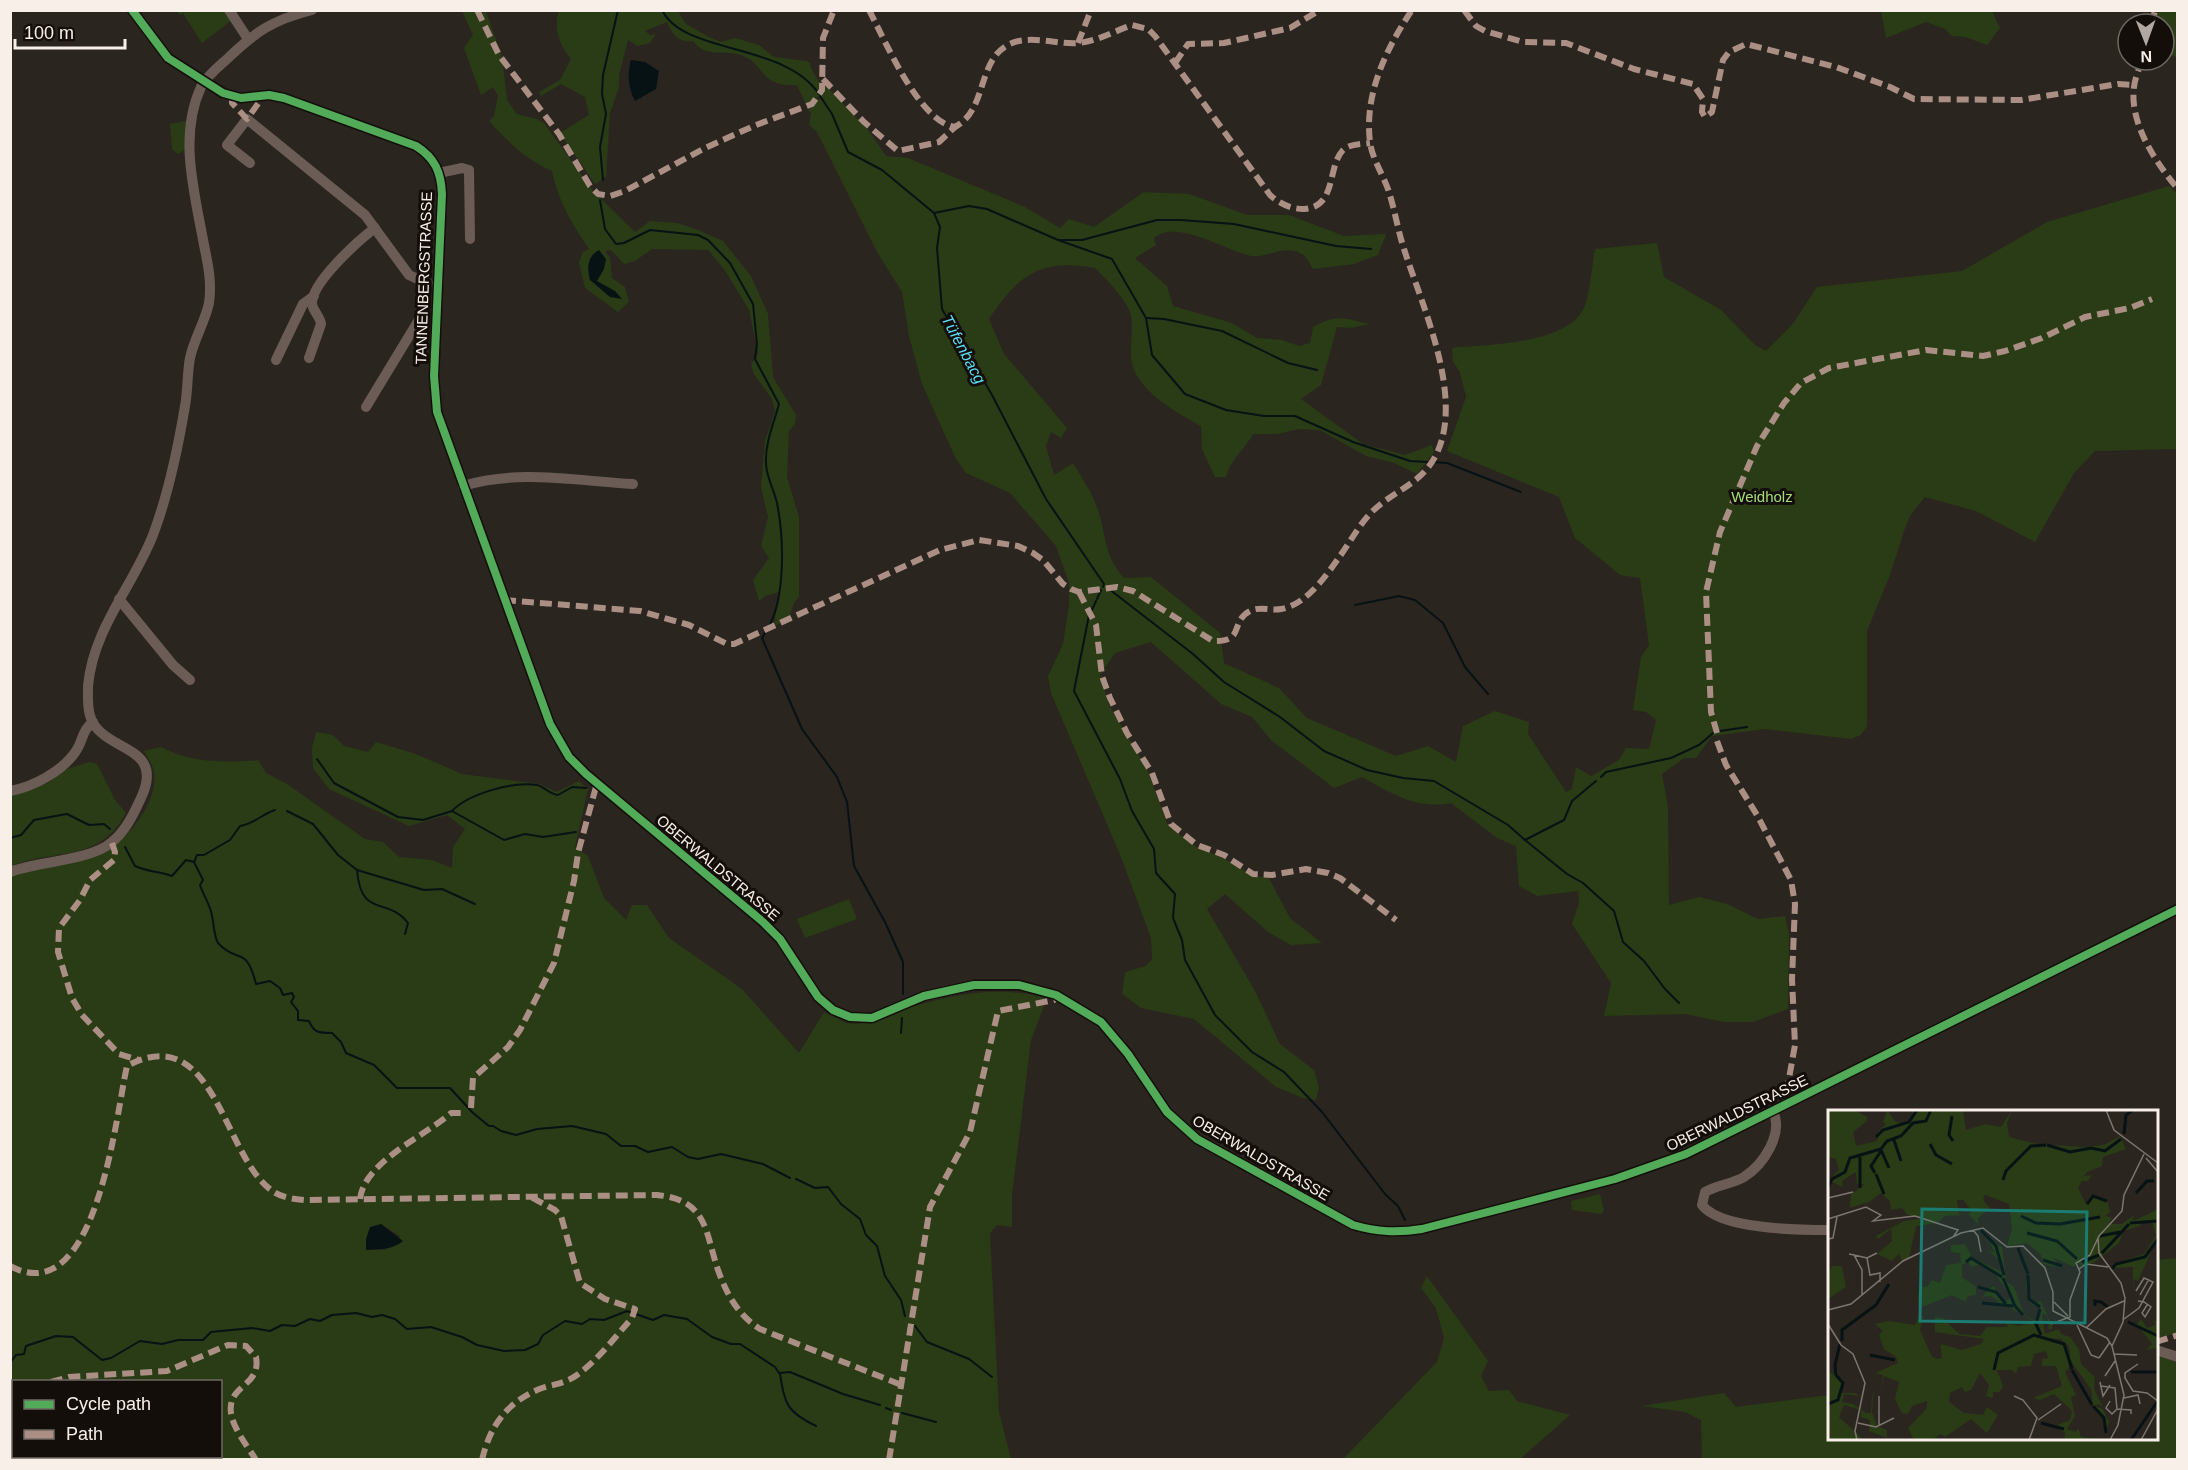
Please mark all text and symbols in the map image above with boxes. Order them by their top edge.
scale bar [15,12,124,50]
north arrow [2116,12,2176,72]
text: 100 m [24,23,74,43]
text: N [2140,48,2152,65]
street label: TANNENBERGSTRASSE [412,191,435,365]
water label: Tüfenbacg [938,312,989,387]
park label: Weidholz [1731,488,1793,505]
street label: OBERWALDSTRASSE [653,811,783,924]
street label: OBERWALDSTRASSE [1663,1071,1810,1154]
inset map [1828,1110,2158,1440]
street label: OBERWALDSTRASSE [1190,1111,1333,1204]
legend [12,1380,222,1458]
text: Cycle path [66,1394,151,1414]
text: Path [66,1424,103,1444]

